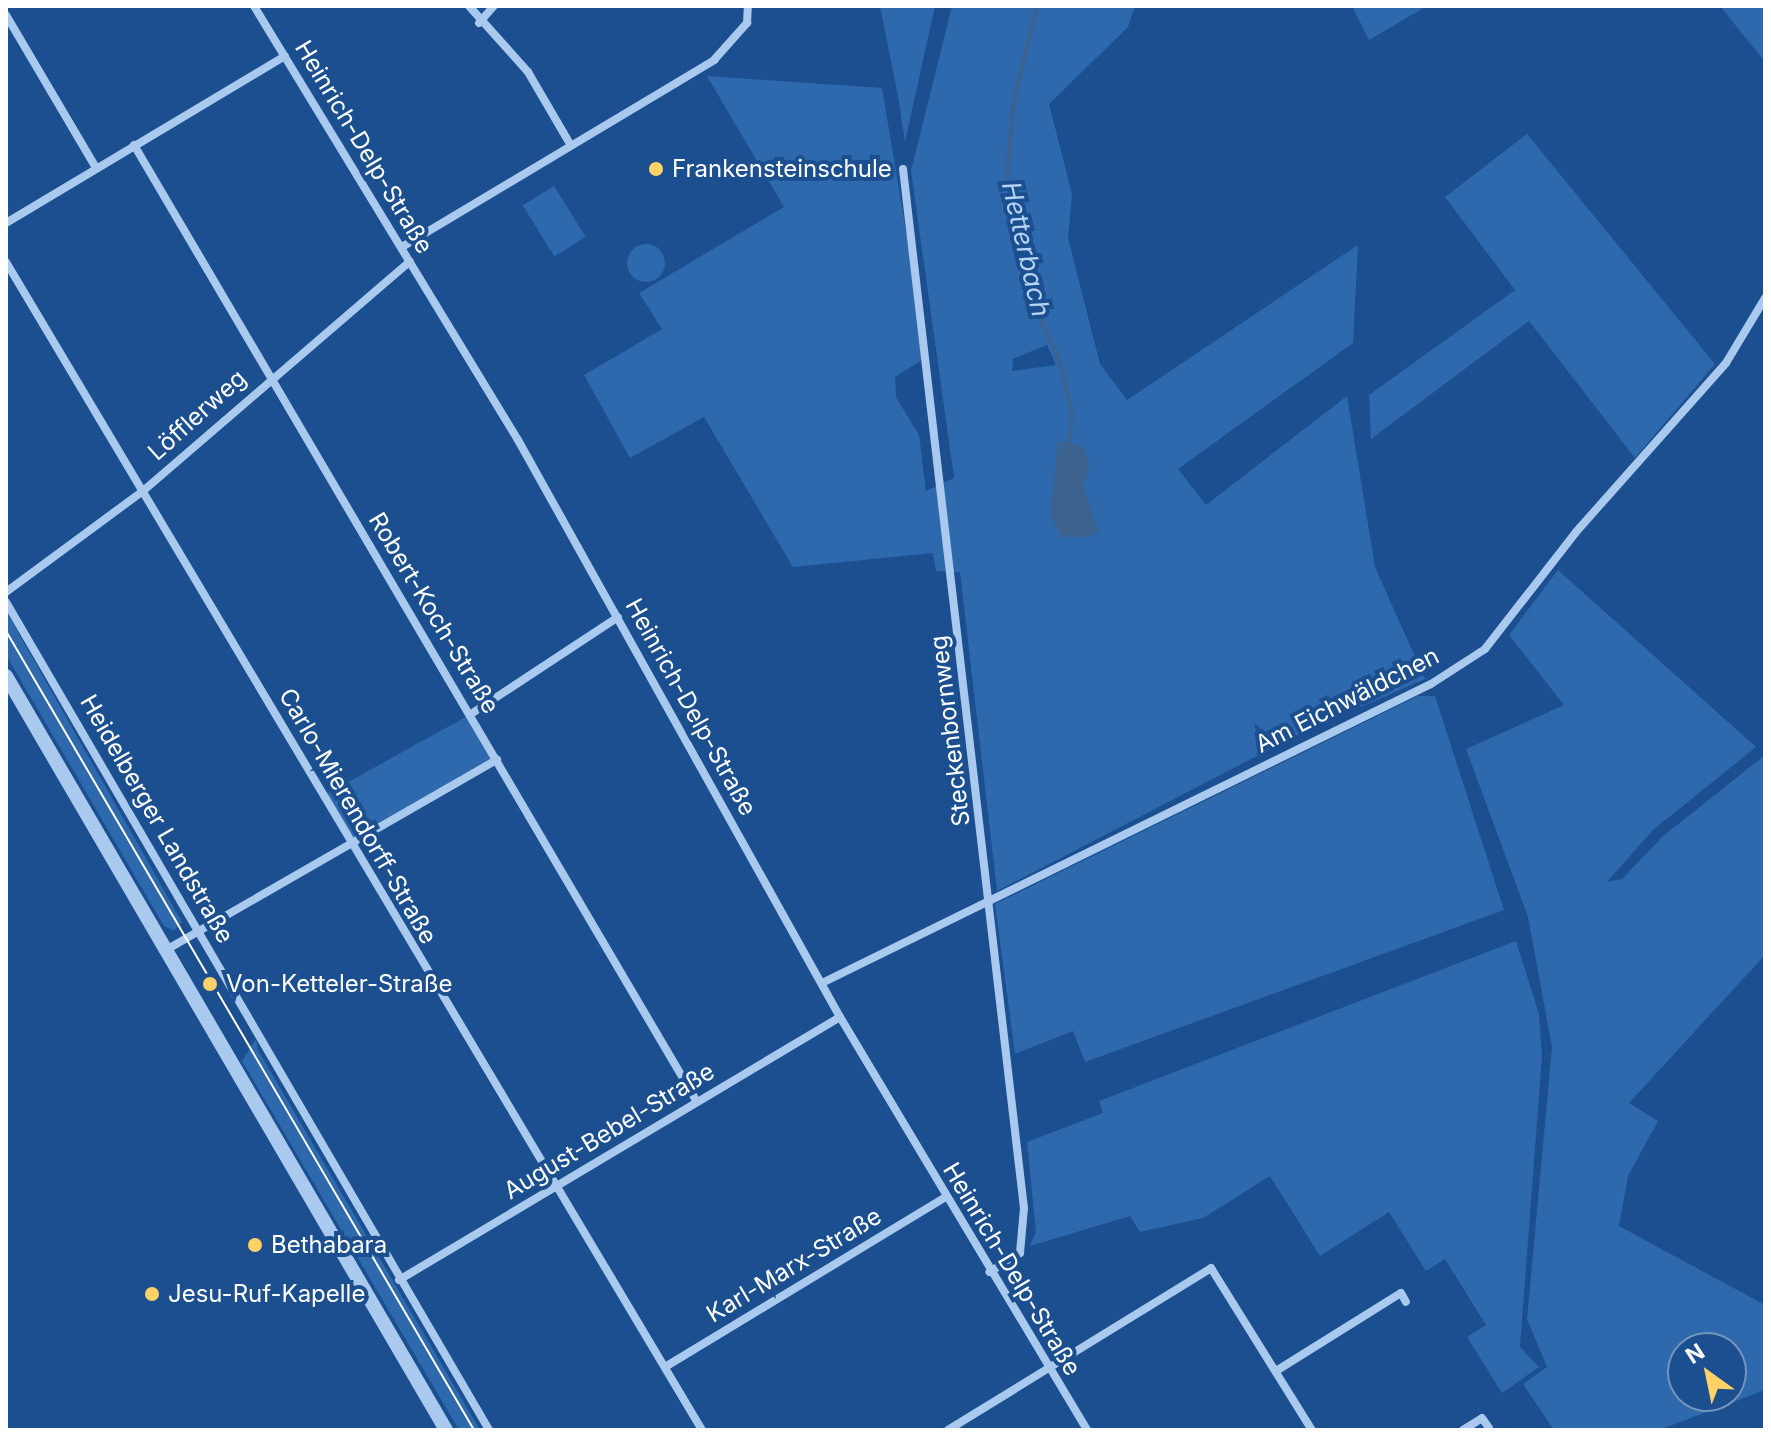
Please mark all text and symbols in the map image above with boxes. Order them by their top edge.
street label: Heinrich-Delp-Straße [289,35,439,259]
place label: Frankensteinschule [672,155,892,183]
marker: Frankensteinschule [647,160,665,178]
water label: Hetterbach [995,178,1057,320]
street label: Löfflerweg [142,364,252,466]
street label: Robert-Koch-Straße [363,507,505,719]
street label: Heinrich-Delp-Straße [619,594,763,820]
street label: Steckenbornweg [924,634,976,828]
street label: Am Eichwäldchen [1250,641,1444,759]
street label: Carlo-Mierendorff-Straße [273,683,443,949]
street label: Heidelberger Landstraße [74,690,240,948]
place label: Von-Ketteler-Straße [226,970,452,998]
marker: Von-Ketteler-Straße [201,975,219,993]
street label: August-Bebel-Straße [498,1057,720,1205]
street label: Heinrich-Delp-Straße [937,1157,1087,1381]
street label: Karl-Marx-Straße [701,1202,887,1328]
place label: Bethabara [271,1231,387,1259]
marker: Bethabara [246,1236,264,1254]
place label: Jesu-Ruf-Kapelle [168,1280,365,1308]
marker: Jesu-Ruf-Kapelle [143,1285,161,1303]
north arrow [1667,1332,1747,1412]
text: N [1681,1338,1709,1369]

